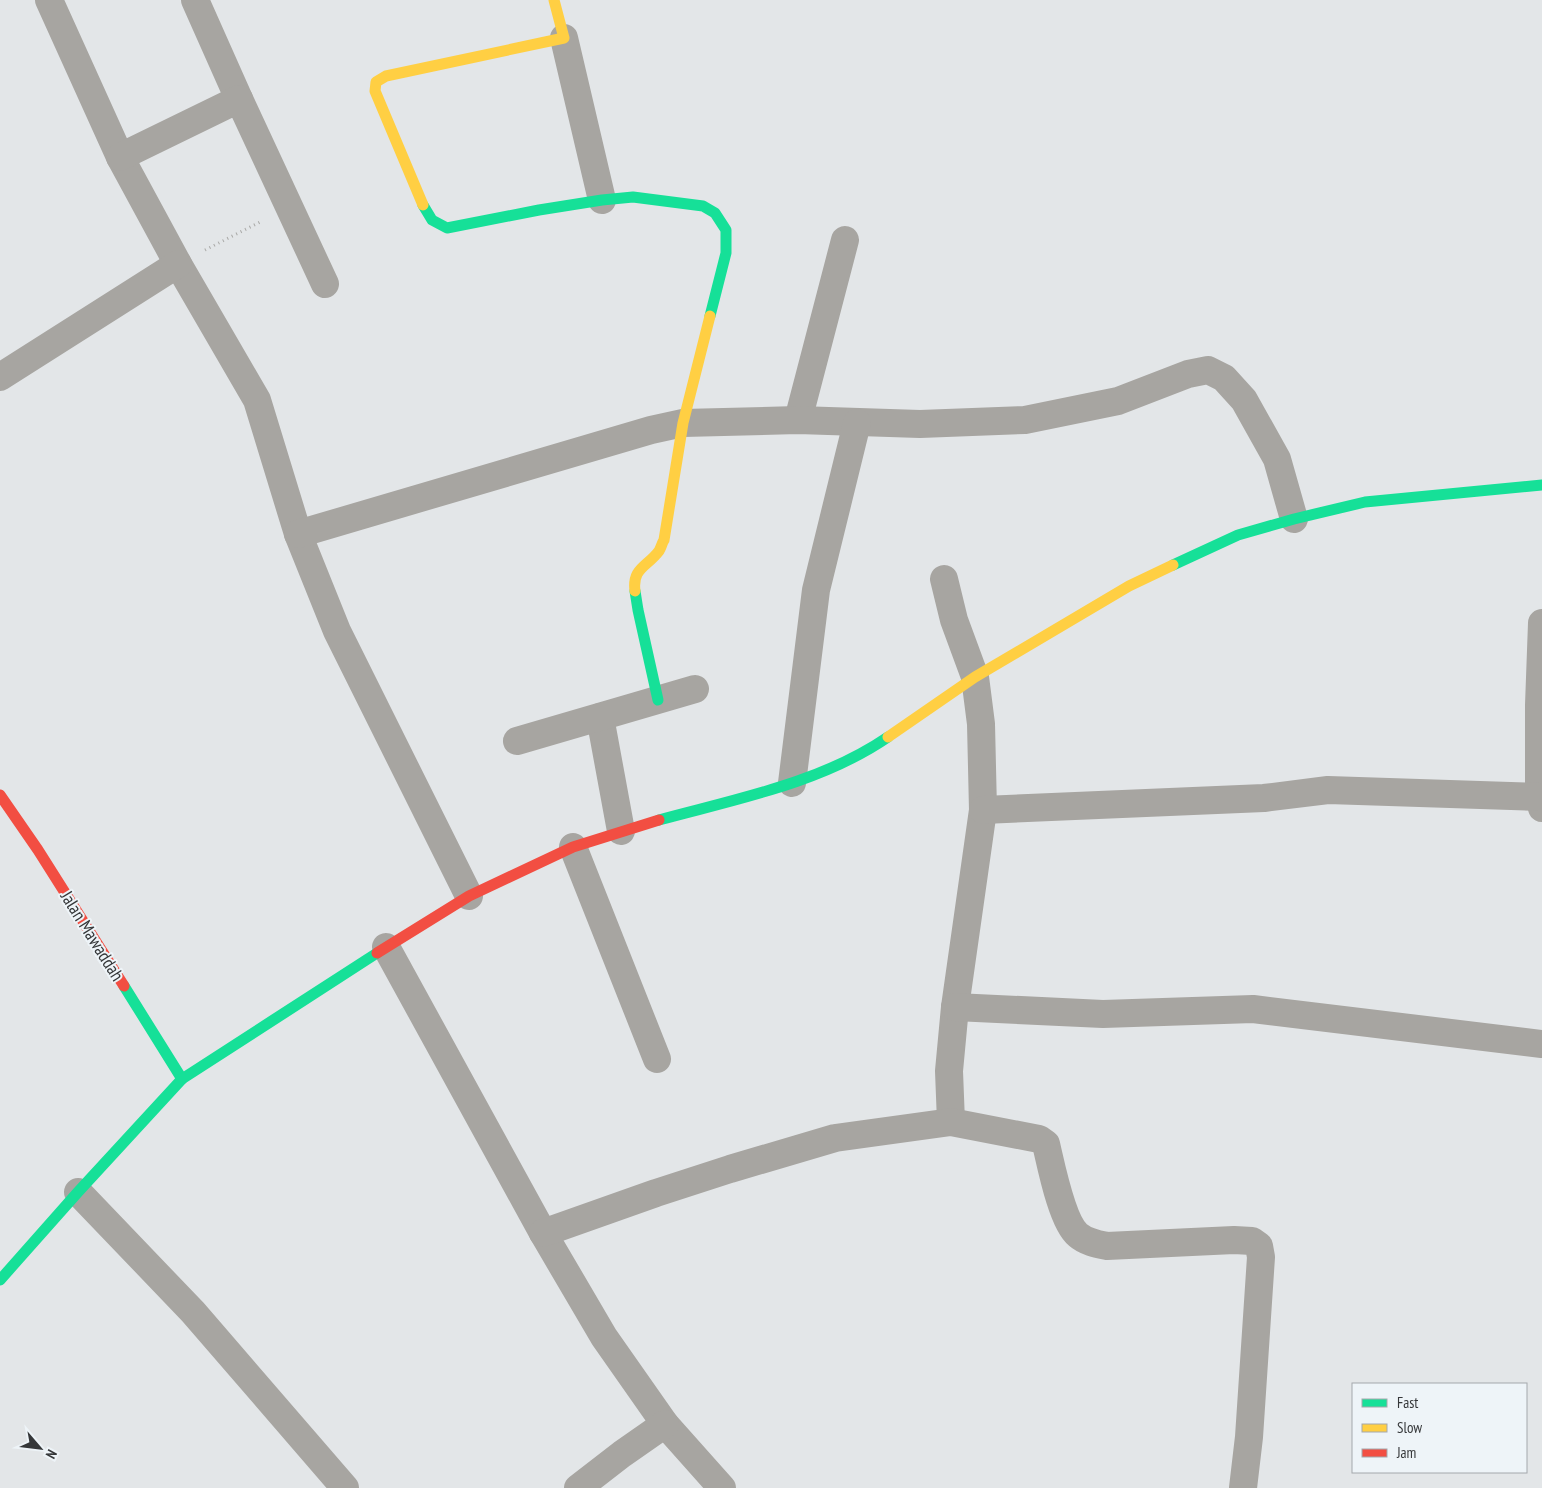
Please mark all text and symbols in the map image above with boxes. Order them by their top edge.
street label: Jalan Mawaddah [55,886,129,985]
legend [1352,1383,1527,1473]
text: Fast [1397,1393,1418,1412]
text: Slow [1397,1418,1422,1437]
north arrow [15,1423,65,1473]
text: Jam [1396,1443,1416,1462]
text: N [42,1447,61,1462]

